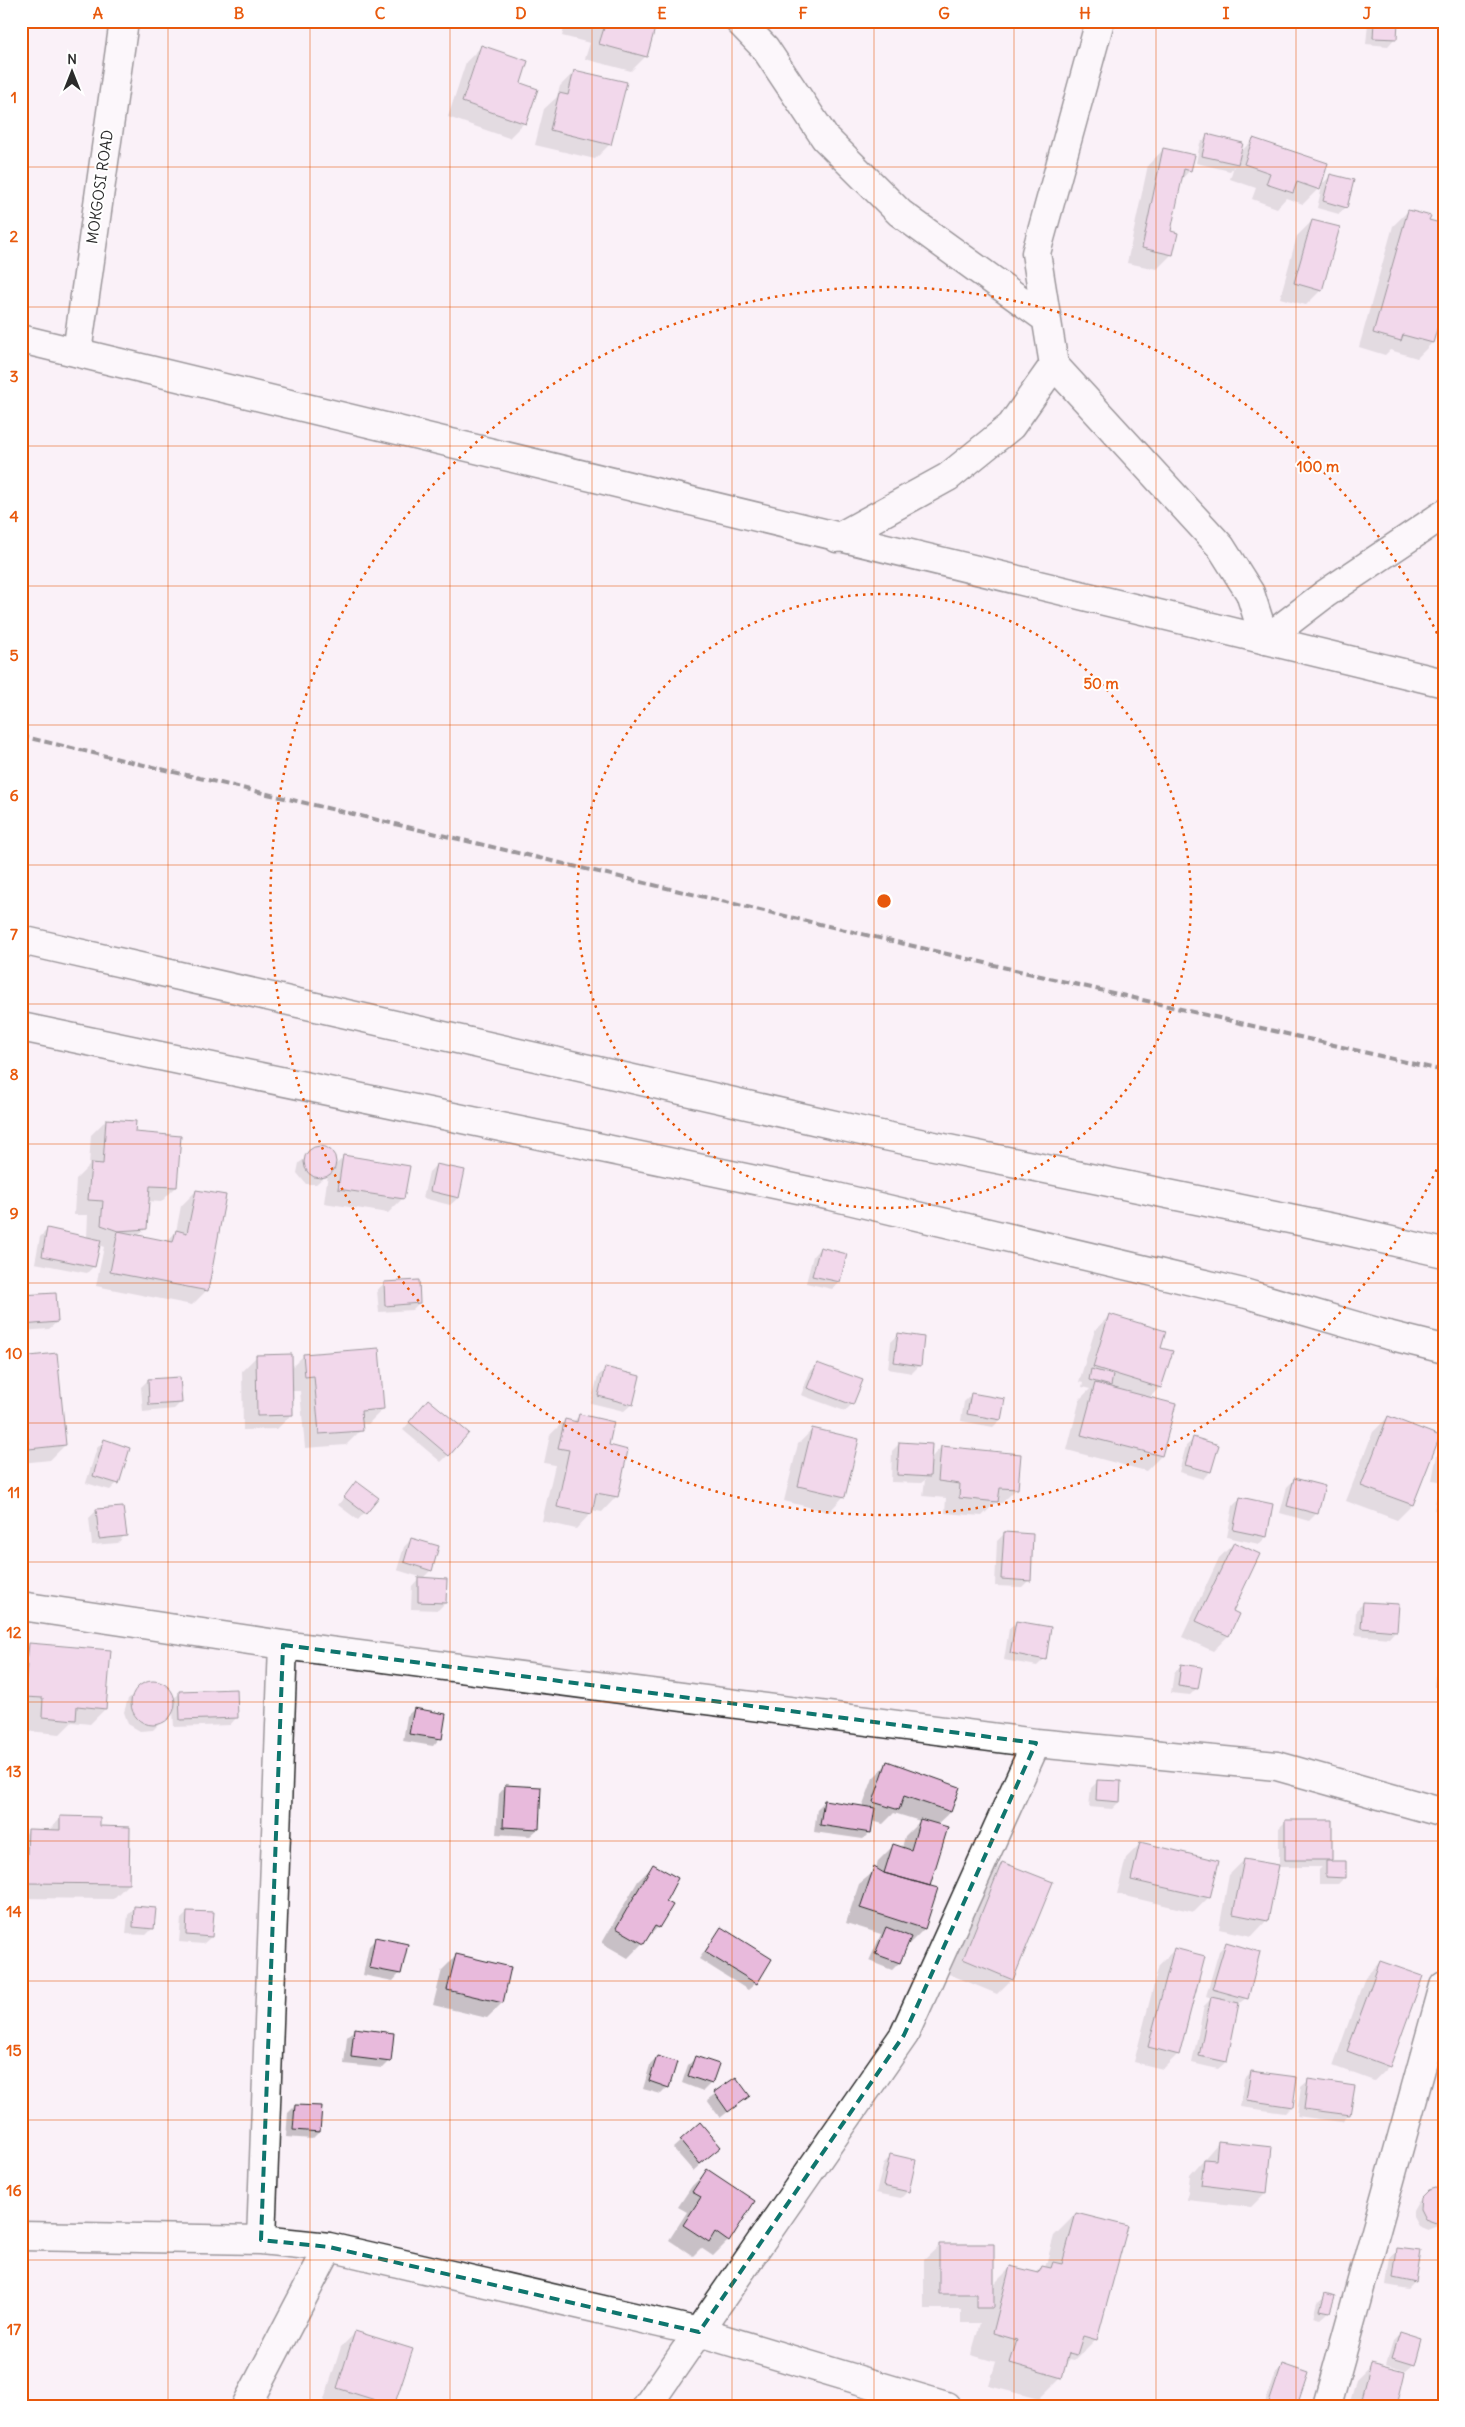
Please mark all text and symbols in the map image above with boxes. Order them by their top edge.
text: A [93,3,103,23]
text: B [234,3,245,23]
text: C [375,3,386,23]
text: D [515,3,527,23]
text: E [657,3,667,23]
text: F [798,3,808,23]
text: G [938,3,950,23]
text: H [1079,3,1091,23]
text: I [1223,3,1230,23]
text: J [1363,3,1372,23]
north arrow [48,48,98,98]
text: N [67,50,77,68]
text: 1 [11,87,17,107]
street label: MOKGOSI ROAD [82,129,117,245]
text: 2 [10,226,19,246]
text: 3 [9,366,19,386]
text: 100 m [1297,457,1339,476]
text: 4 [9,506,19,526]
text: 5 [9,645,19,665]
text: 50 m [1083,674,1119,693]
text: 6 [9,785,19,805]
centre of rings [875,892,893,910]
text: 7 [10,924,18,944]
text: 8 [9,1064,19,1084]
text: 9 [9,1203,19,1223]
text: 10 [6,1343,22,1363]
text: 11 [8,1482,20,1502]
text: 12 [6,1622,22,1642]
text: 13 [6,1761,22,1781]
text: 14 [6,1901,22,1921]
text: 15 [6,2040,22,2060]
text: 16 [6,2180,22,2200]
text: 17 [7,2319,21,2339]

